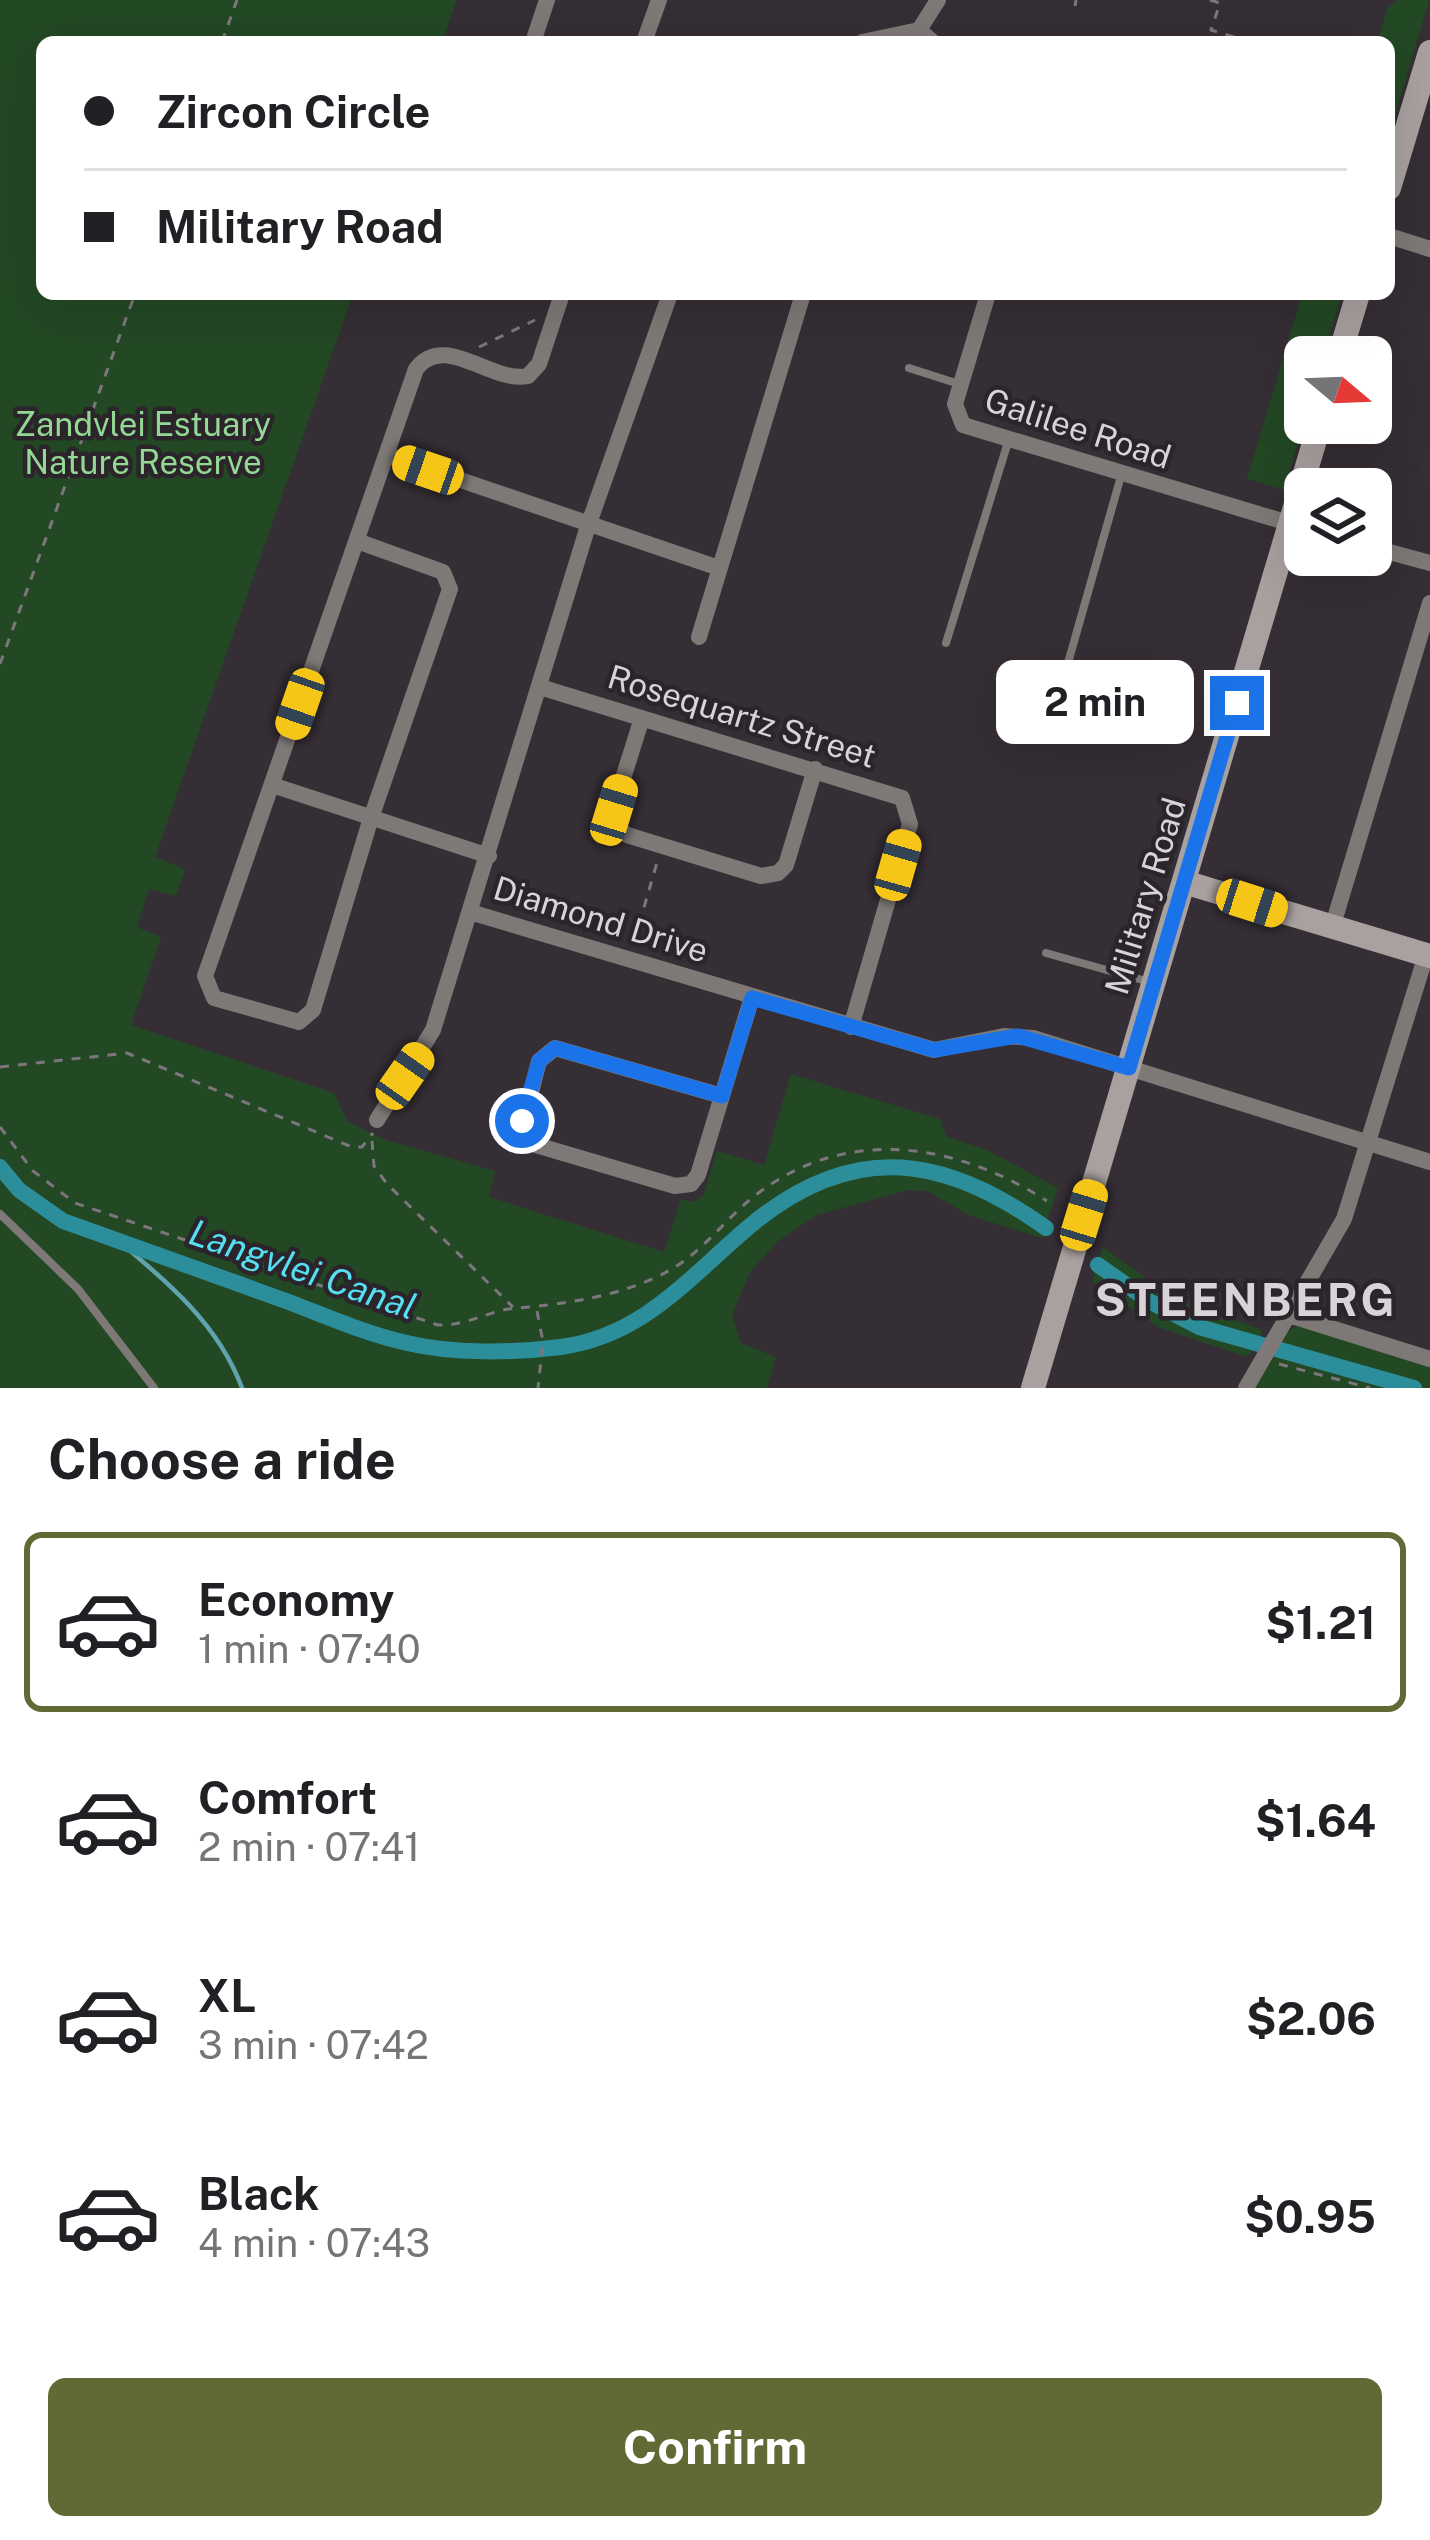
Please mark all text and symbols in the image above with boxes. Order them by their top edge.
text: Zircon Circle [156,85,431,138]
text: Military Road [156,200,444,253]
north arrow [1284,336,1392,444]
map controls [1284,336,1392,576]
street label: Galilee Road [980,380,1176,476]
park label: Zandvlei Estuary Nature Reserve [15,405,271,481]
car [388,441,468,499]
button: layers [1284,468,1392,576]
street label: Rosequartz Street [603,657,881,775]
callout: 2 min [997,661,1195,745]
car [271,664,329,744]
route end [1210,676,1264,730]
text: 2 min [1044,679,1146,725]
car [586,770,642,850]
street label: Military Road [1097,793,1193,999]
car [871,825,925,905]
street label: Diamond Drive [489,868,713,970]
car [1212,875,1292,931]
car [370,1036,440,1116]
route start [495,1094,549,1148]
car [1056,1175,1112,1255]
water label: Langvlei Canal [184,1211,422,1327]
district label: STEENBERG [1094,1273,1398,1326]
text: Choose a ride [48,1428,396,1491]
icon: car [54,1568,162,1676]
text: Economy [198,1573,394,1626]
text: $1.21 [1265,1596,1376,1649]
text: 1 min · 07:40 [198,1626,421,1672]
icon: car [54,1766,162,1874]
text: Comfort [198,1771,377,1824]
text: $1.64 [1255,1794,1376,1847]
text: 2 min · 07:41 [198,1824,420,1870]
icon: car [54,1964,162,2072]
text: XL [198,1969,256,2022]
text: $2.06 [1246,1992,1376,2045]
text: 3 min · 07:42 [198,2022,429,2068]
icon: car [54,2162,162,2270]
text: Black [198,2167,319,2220]
text: $0.95 [1244,2190,1376,2243]
text: 4 min · 07:43 [198,2220,430,2266]
button: Confirm [48,2378,1382,2516]

